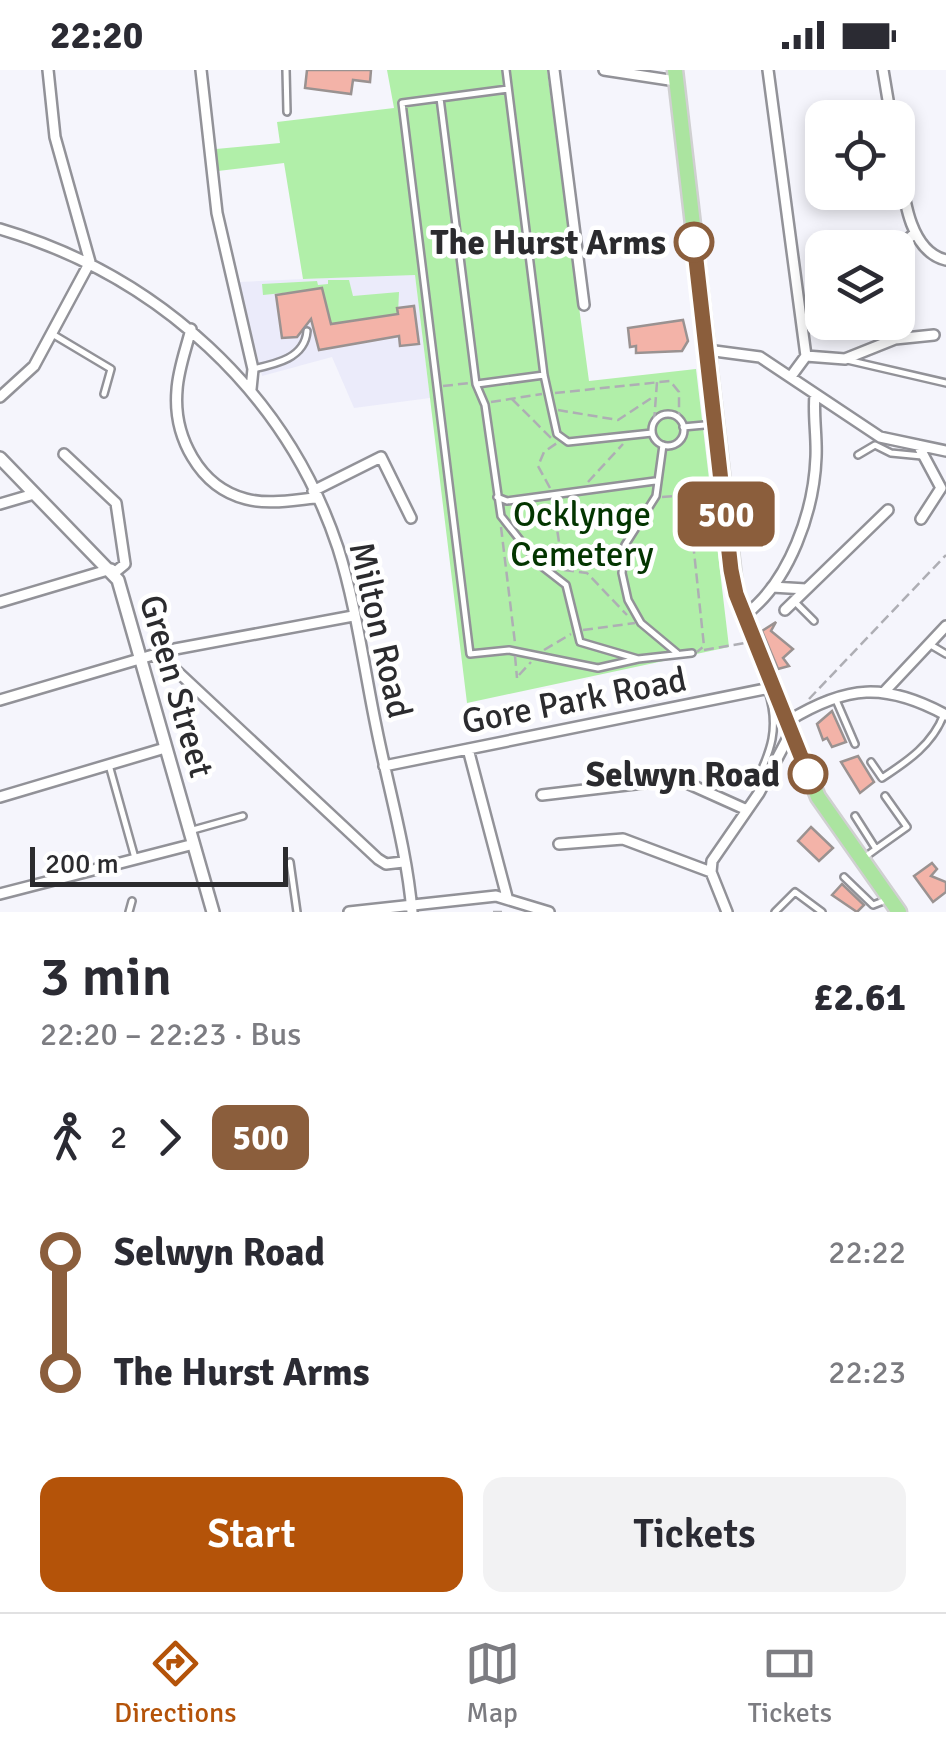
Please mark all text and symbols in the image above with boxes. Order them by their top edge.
text: 22:20 [50,12,143,59]
map controls [805,100,915,340]
button: locate [805,100,915,210]
place label: The Hurst Arms [431,221,666,264]
marker: The Hurst Arms [675,223,713,261]
button: layers [805,230,915,340]
line badge: 500 [668,482,784,546]
park label: Ocklynge Cemetery [510,493,654,576]
text: 500 [698,493,754,536]
street label: Milton Road [339,538,422,722]
street label: Green Street [130,590,223,782]
street label: Gore Park Road [458,658,690,743]
place label: Selwyn Road [586,753,780,796]
marker: Selwyn Road [789,755,827,793]
scale bar [30,842,288,886]
text: 200 m [45,847,119,881]
text: 3 min [40,943,172,1011]
text: £2.61 [813,974,906,1021]
text: 22:20 – 22:23 · Bus [40,1015,301,1054]
icon: walk [40,1110,95,1165]
icon: forward [142,1110,197,1165]
text: 500 [232,1116,289,1159]
text: 2 [110,1118,127,1157]
text: Selwyn Road [114,1229,325,1276]
text: 22:22 [828,1233,906,1272]
text: The Hurst Arms [114,1349,370,1396]
text: 22:23 [828,1353,906,1392]
button: Start [40,1477,463,1592]
button: Tickets [483,1477,906,1592]
tab: Directions [114,1636,236,1730]
tab: Map [465,1636,520,1730]
tab: Tickets [748,1636,832,1730]

